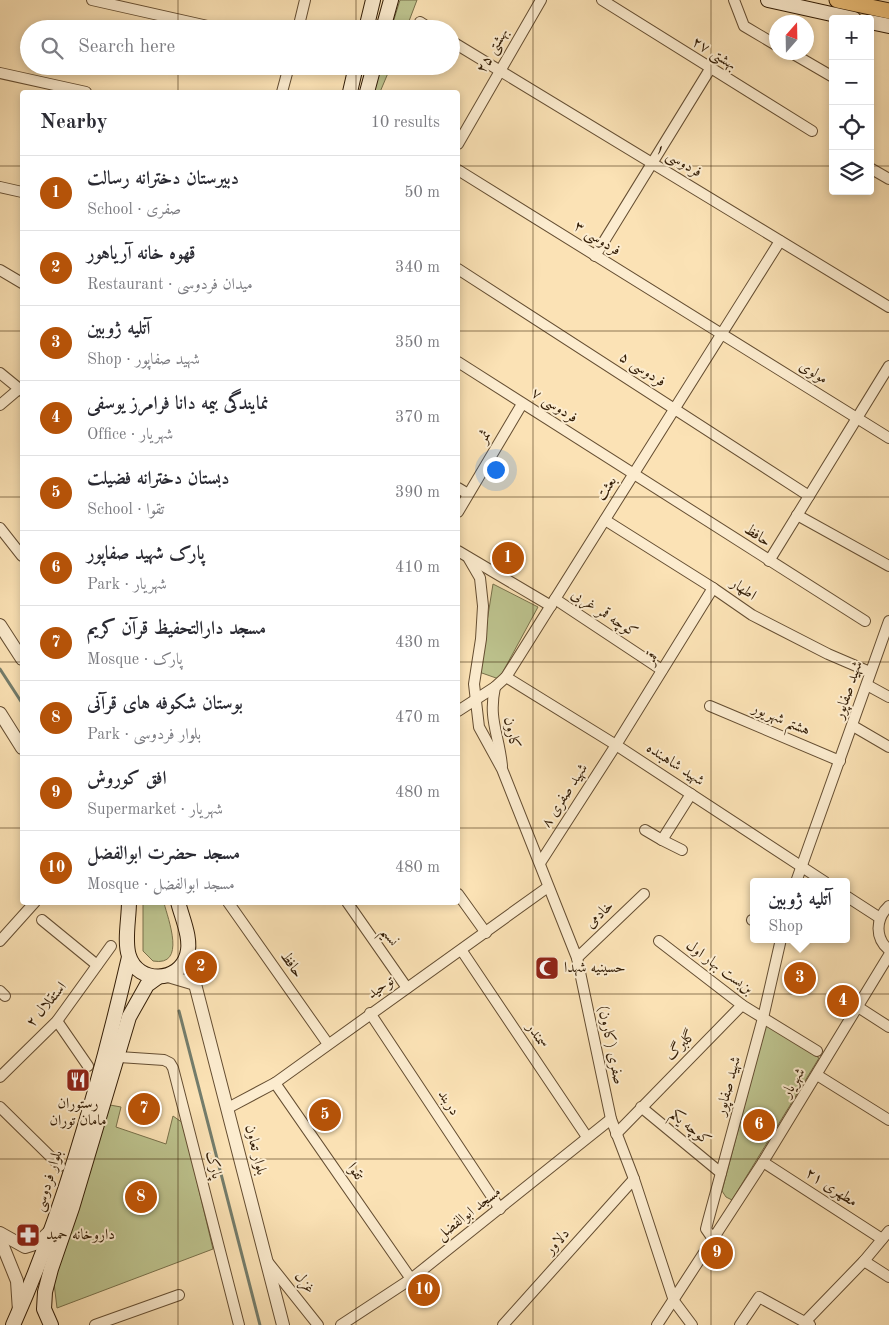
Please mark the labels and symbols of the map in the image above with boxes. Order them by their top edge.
north arrow [769,15,814,60]
street label: بهشتی ۲۵ [474,26,514,77]
street label: بهشتی ۲۷ [688,35,739,75]
street label: فردوسی ۱ [651,141,704,182]
street label: فردوسی ۳ [570,219,623,261]
street label: فردوسی ۵ [615,350,668,392]
street label: مولوی [796,359,830,387]
street label: فردوسی ۷ [527,386,580,428]
street label: ثمر [474,428,495,448]
your location [483,457,509,483]
street label: بعثت [594,474,620,504]
street label: حافظ [741,521,773,550]
pin: 1 [492,539,524,577]
street label: اطهار [726,575,758,604]
street label: کوچه قمر غربی [567,585,641,643]
street label: قمر [640,649,662,670]
street label: شهید صفاپور [831,659,868,724]
street label: هشتم شهریور [746,700,812,744]
street label: کارون [500,715,523,750]
street label: شهید شاهبنده [643,741,707,790]
street label: شهید صفری ۸ [539,761,592,831]
street label: خادمی [583,898,617,932]
street label: نسیم [372,924,401,953]
street label: بن‌بست بهار اول [682,938,755,999]
pin: 2 [185,948,217,986]
street label: حافظ [277,949,306,981]
mosque icon: حسینیه شهدا [534,955,560,981]
pin: 3 [784,959,816,997]
place label: حسینیه شهدا [564,961,626,977]
street label: توحید [365,974,397,1002]
street label: استقلال ۲ [24,980,70,1030]
pin: 4 [827,982,859,1020]
street label: صفری (کارون) [593,1004,627,1086]
street label: سمندر [522,1019,551,1051]
street label: گلبرگ [661,1026,699,1064]
street label: شهید صفاپور [713,1055,746,1120]
street label: شهریار [778,1066,809,1103]
restaurant icon: رستوران مامان توران [65,1067,91,1093]
street label: دربند [434,1087,462,1119]
pin: 7 [128,1090,160,1128]
pin: 5 [309,1096,341,1134]
place label: رستوران مامان توران [49,1097,107,1129]
street label: کوچه یکم [664,1106,714,1153]
pin: 6 [743,1106,775,1144]
street label: بلوار تعاون [242,1123,269,1177]
street label: بلوار فردوسی [32,1148,68,1214]
street label: پارک [200,1149,225,1182]
street label: تقوا [344,1161,366,1183]
street label: مطهری ۲۱ [802,1166,860,1211]
pin: 8 [125,1178,157,1216]
street label: مسجد ابوالفضل [434,1184,505,1245]
pharmacy icon: داروخانه حمید [15,1222,41,1248]
street label: دلاور [542,1226,573,1259]
place label: داروخانه حمید [46,1228,115,1243]
pin: 9 [701,1234,733,1272]
street label: غزل [289,1269,317,1298]
pin: 10 [408,1271,440,1309]

